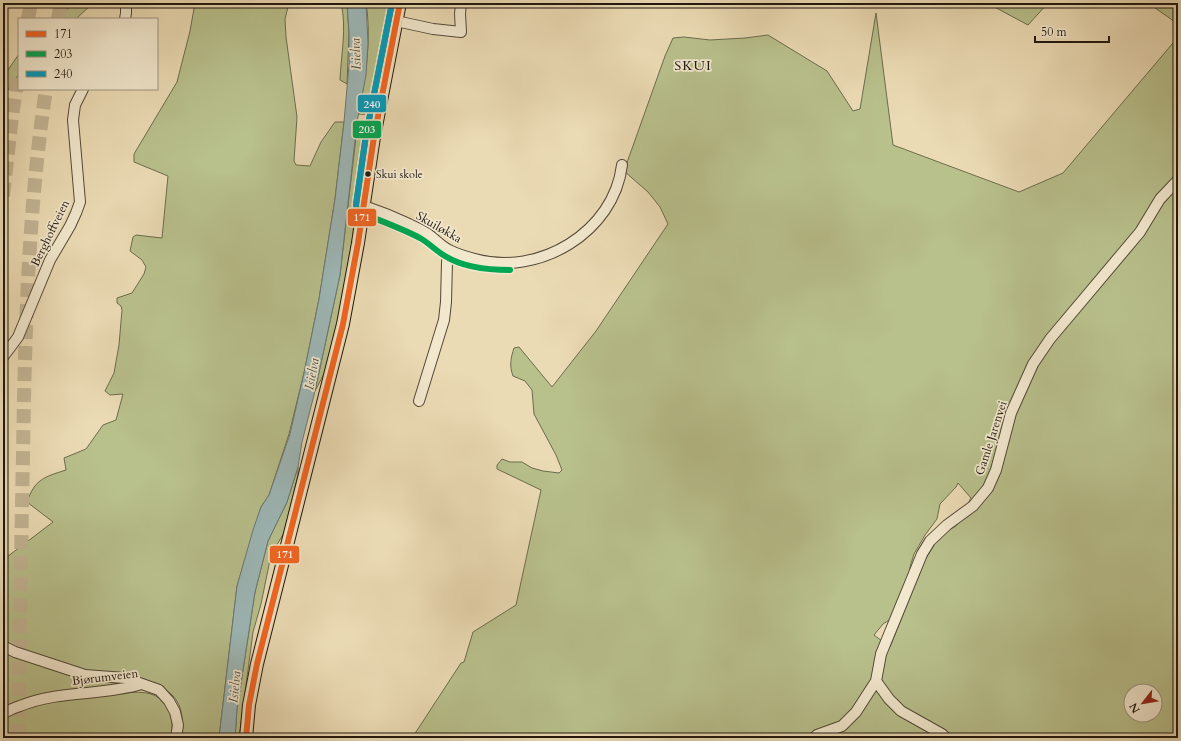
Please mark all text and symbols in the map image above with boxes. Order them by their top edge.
legend [18,18,158,90]
scale bar [1035,18,1109,44]
text: 50 m [1041,24,1068,40]
text: 171 [54,26,72,42]
water label: Isielva [346,38,366,70]
text: 203 [54,46,72,62]
district label: SKUI [674,56,712,75]
text: 240 [54,66,72,82]
line badge: 240 [357,94,387,113]
text: 240 [364,97,381,112]
line badge: 203 [352,120,382,139]
text: 203 [359,122,376,137]
place label: Skui skole [376,167,423,182]
marker: Skui skole [363,169,373,179]
street label: Berghoffveien [27,197,73,269]
line badge: 171 [347,208,377,227]
street label: Skuiløkka [413,208,465,247]
text: 171 [354,210,370,225]
water label: Isielva [300,356,324,391]
street label: Gamle Jarenvei [971,398,1011,477]
line badge: 171 [269,545,300,564]
text: 171 [277,547,293,562]
street label: Bjørumveien [71,665,139,689]
water label: Isielva [224,670,246,704]
north arrow [1123,683,1163,723]
text: N [1126,700,1144,716]

